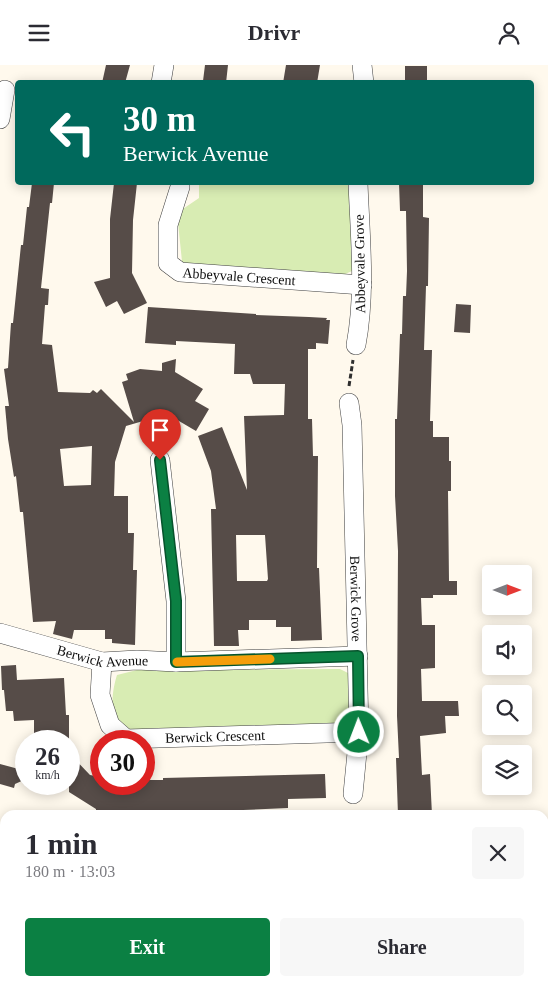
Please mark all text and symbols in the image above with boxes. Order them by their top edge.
icon: menu [25,19,53,47]
icon: person [495,19,523,47]
text: Drivr [248,20,300,45]
icon: left [40,100,105,165]
text: 30 m [123,100,196,139]
text: Berwick Avenue [123,141,269,166]
street label: Abbeyvale Grove [352,214,368,314]
street label: Abbeyvale Crescent [182,265,296,288]
pin [139,409,181,460]
icon: arrive [146,416,174,444]
street label: Berwick Grove [347,556,364,642]
north arrow [482,565,532,615]
map controls [482,565,532,795]
button: sound [482,625,532,675]
street label: Berwick Avenue [55,642,149,670]
button: search [482,685,532,735]
position arrow [332,705,384,757]
street label: Berwick Crescent [165,727,265,745]
speed limit sign: 30 [90,730,155,795]
text: 26 [35,743,60,770]
button: layers [482,745,532,795]
text: km/h [35,768,60,782]
text: 1 min [25,827,98,860]
button: close [472,827,524,879]
text: 180 m · 13:03 [25,863,115,880]
button: Exit [25,918,270,976]
button: Share [280,918,524,976]

